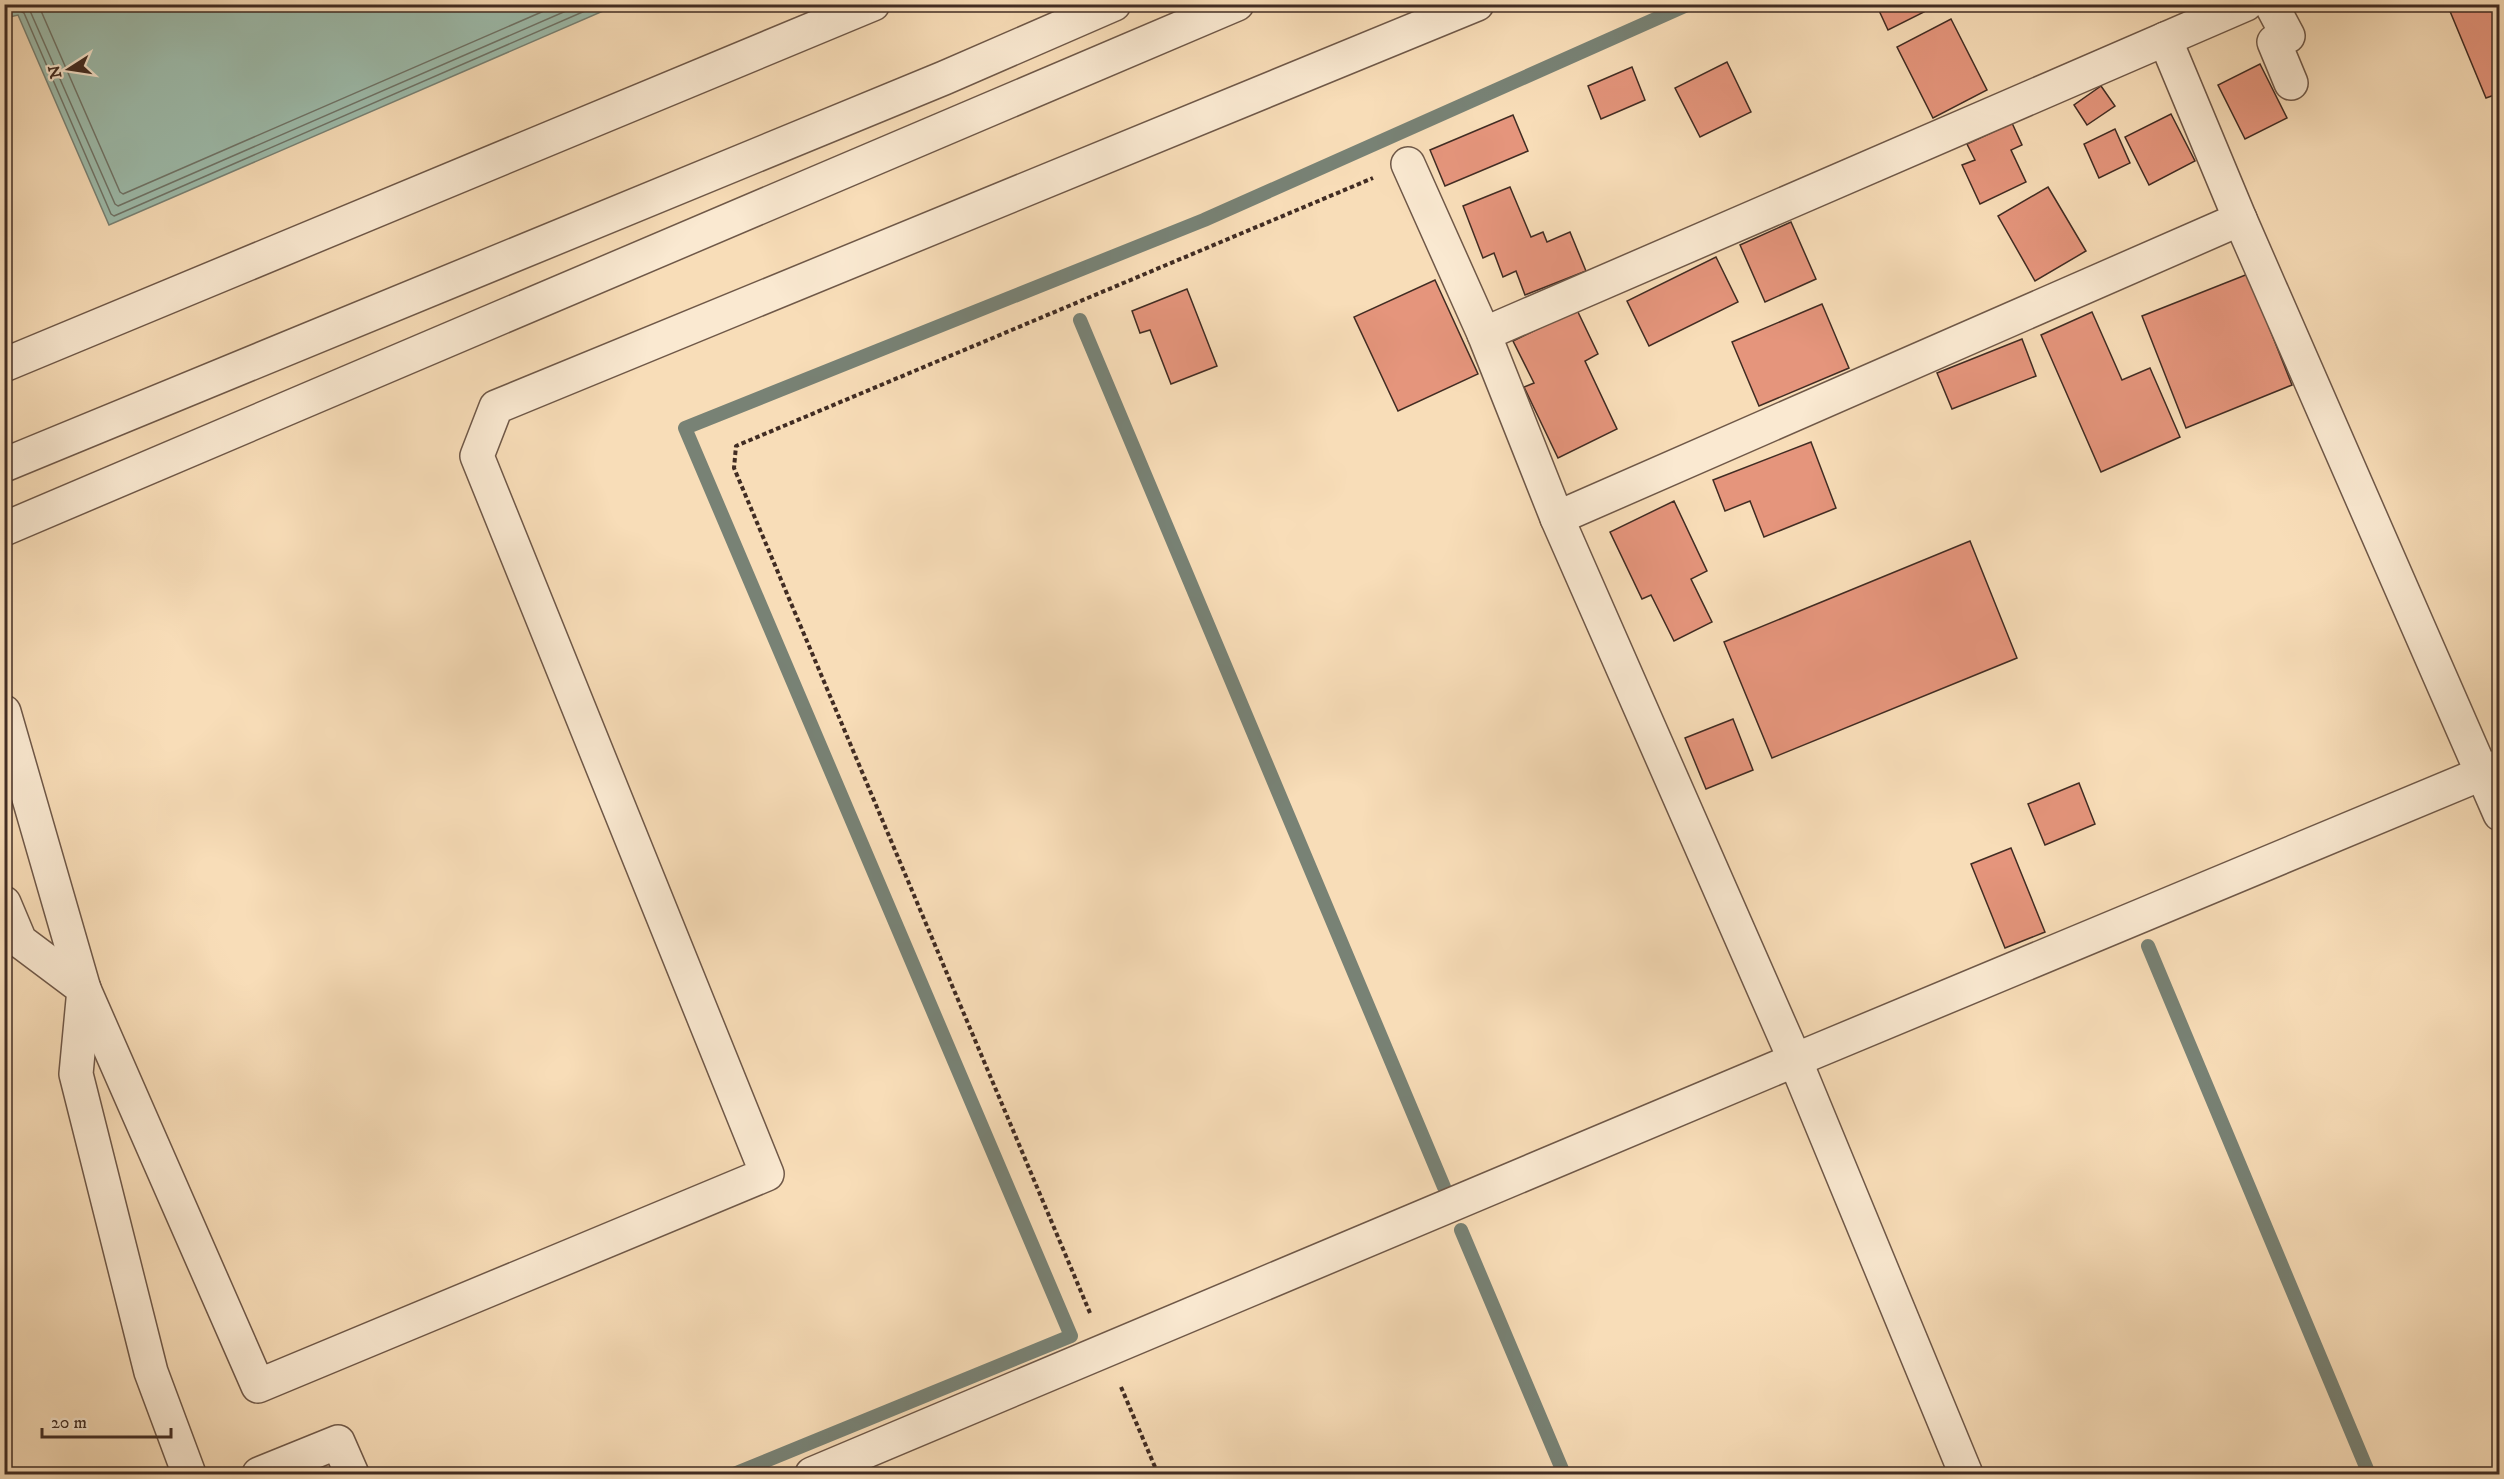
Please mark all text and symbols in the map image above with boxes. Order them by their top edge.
north arrow [39,39,99,99]
text: N [44,63,66,80]
scale bar [42,1401,171,1439]
text: 20 m [51,1412,87,1434]

